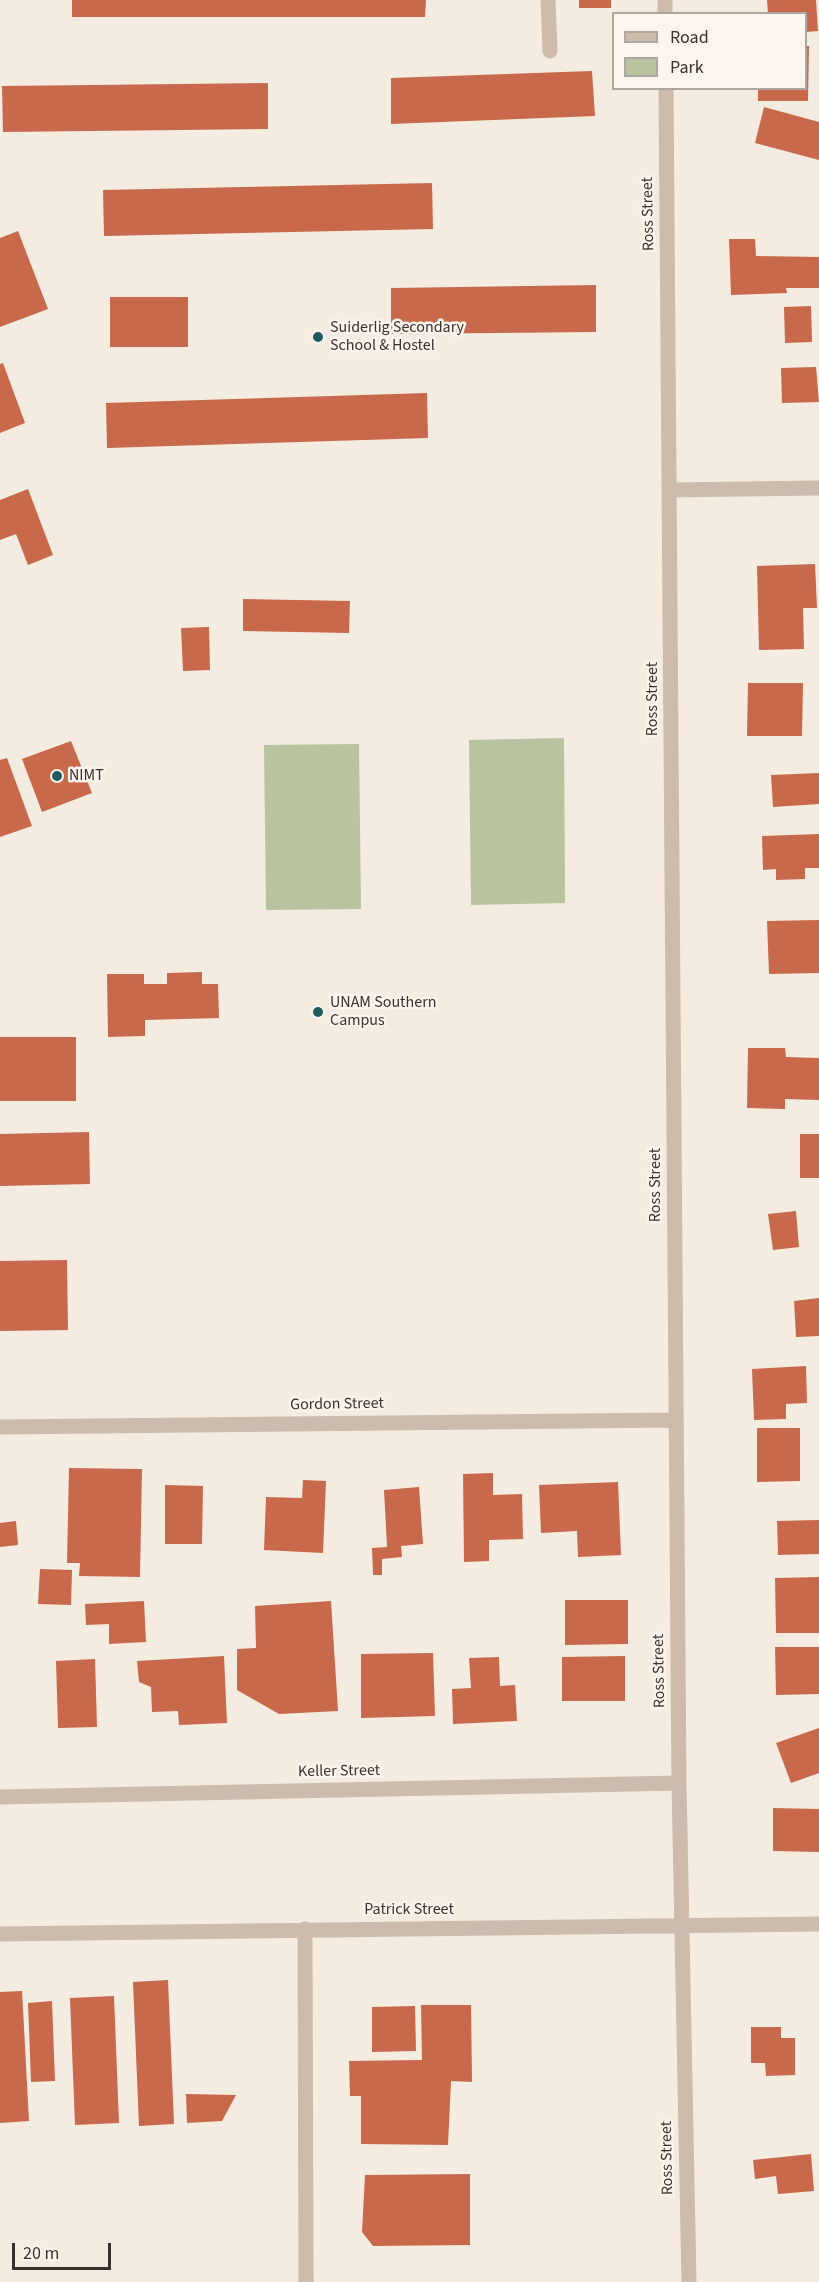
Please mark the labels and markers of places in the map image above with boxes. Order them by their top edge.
place label: Suiderlig Secondary School & Hostel [330,318,464,356]
marker: Suiderlig Secondary School & Hostel [311,330,325,344]
place label: NIMT [69,766,104,786]
marker: NIMT [50,769,64,783]
place label: UNAM Southern Campus [330,993,436,1031]
marker: UNAM Southern Campus [311,1005,325,1019]

